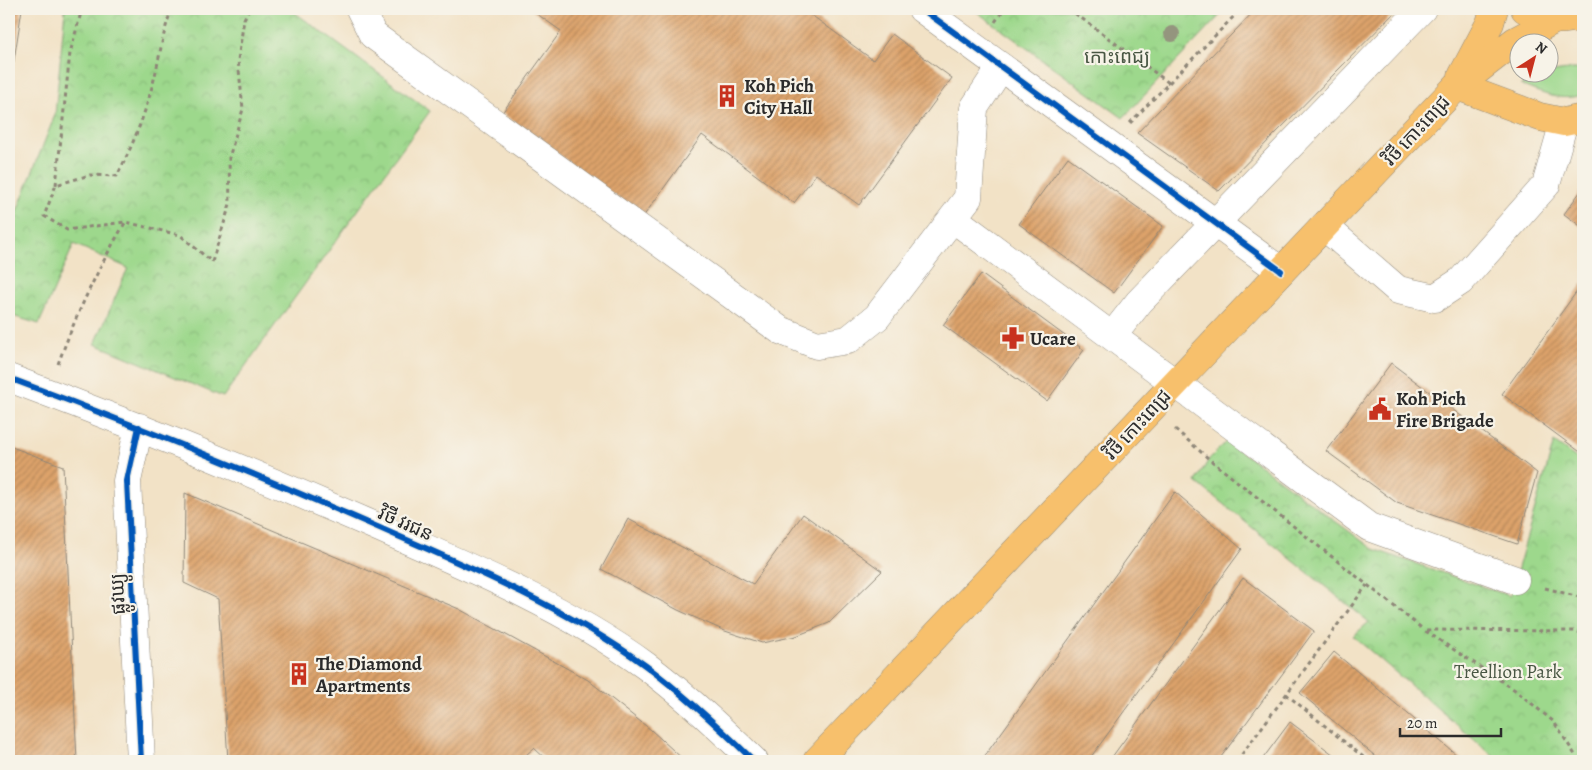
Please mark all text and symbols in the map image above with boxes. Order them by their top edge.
north arrow [1510,32,1560,82]
text: N [1532,37,1551,59]
park label: កោះពេជ្យ [1084,44,1150,70]
place label: Koh Pich City Hall [744,73,814,121]
building icon: Koh Pich City Hall [714,83,740,109]
street label: វិថី កោះពេជ្រ [1377,90,1456,172]
pharmacy icon: Ucare [1000,325,1026,351]
place label: Ucare [1030,326,1076,352]
street label: វិថី កោះពេជ្រ [1098,384,1177,466]
place label: Koh Pich Fire Brigade [1396,386,1494,434]
public building icon: Koh Pich Fire Brigade [1367,396,1393,422]
street label: វិថី វរជន [373,500,437,548]
street label: ផ្លូវឃ្យូ [104,572,136,615]
place label: The Diamond Apartments [315,651,423,699]
park label: Treellion Park [1454,659,1562,685]
building icon: The Diamond Apartments [286,661,312,687]
scale bar [1400,705,1501,737]
text: 20 m [1407,713,1438,733]

